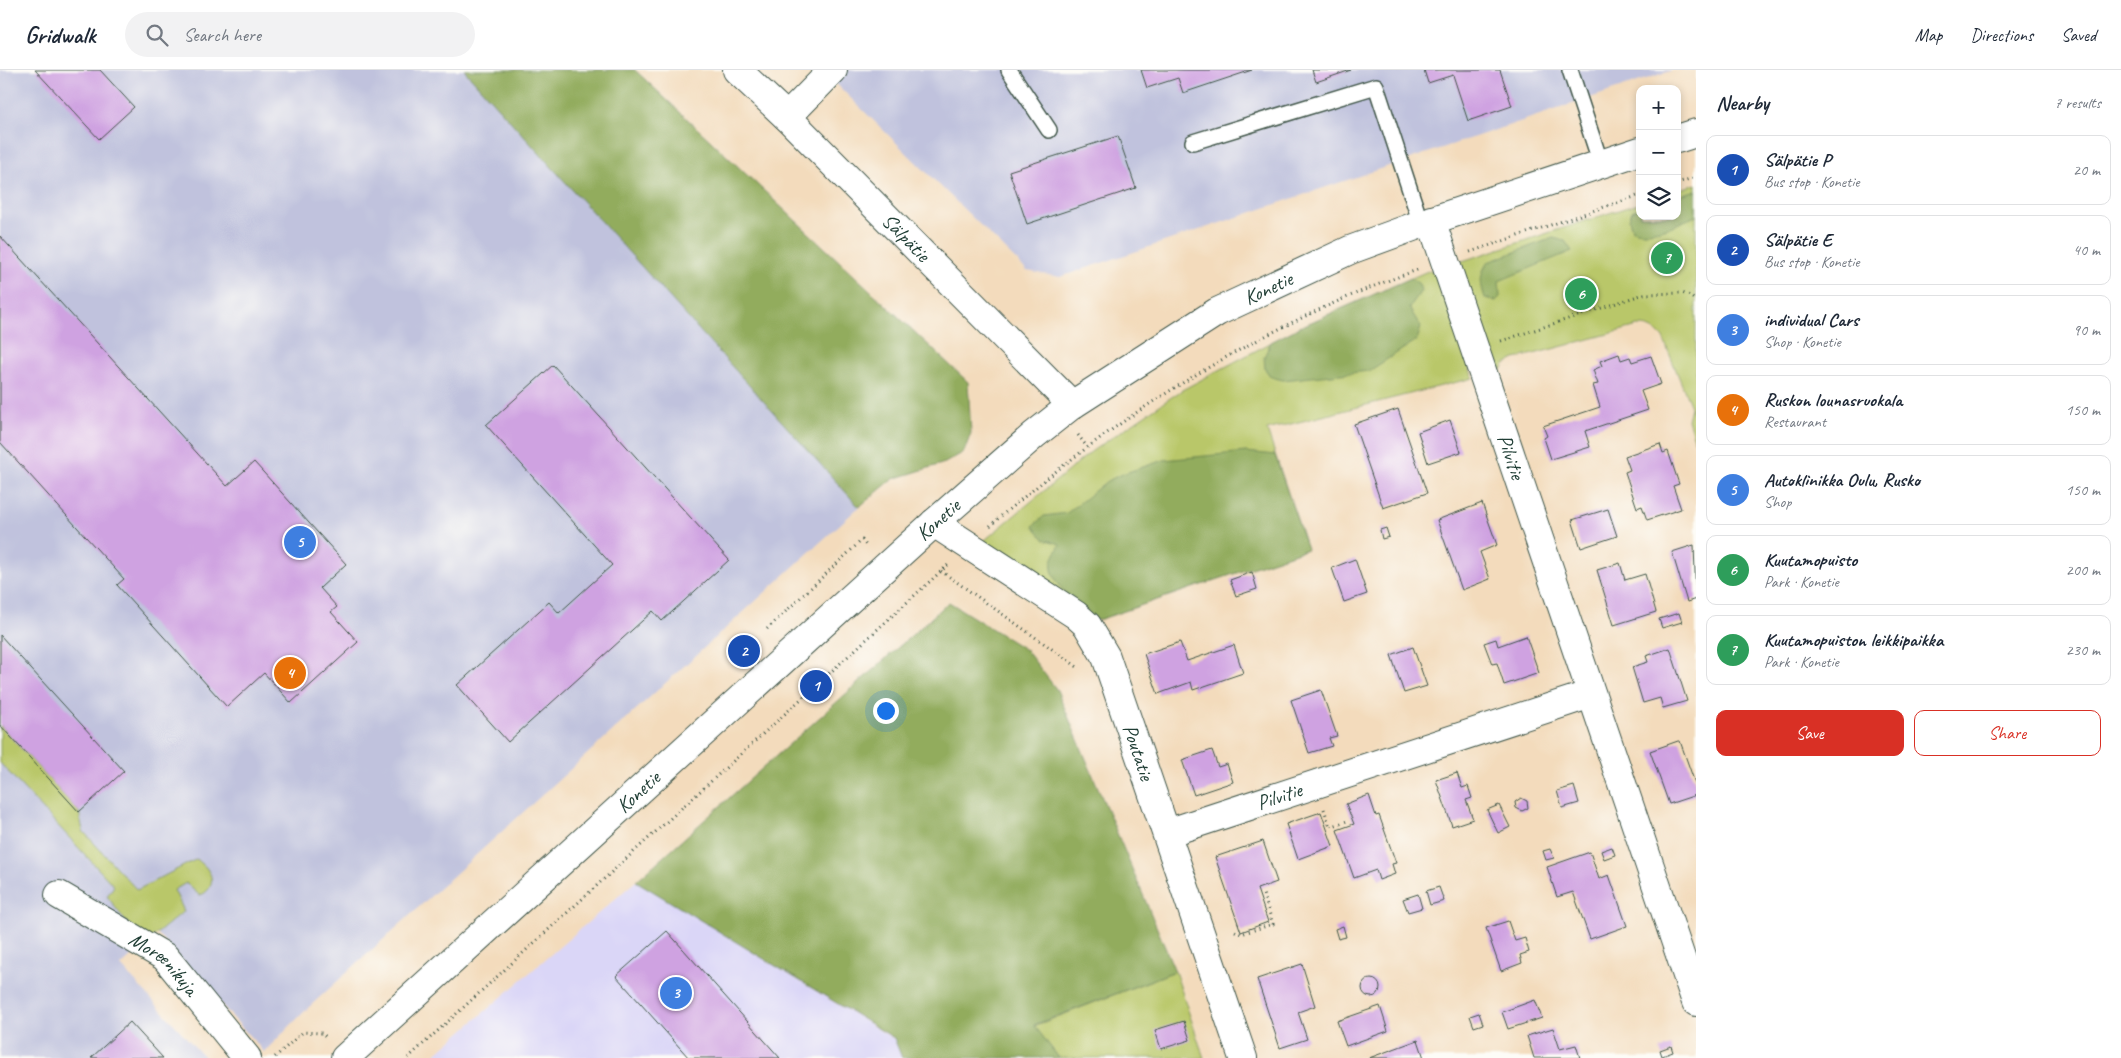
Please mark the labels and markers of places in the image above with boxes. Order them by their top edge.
pin: 7 [1651,239,1683,277]
pin: 6 [1565,275,1597,313]
pin: 5 [284,523,316,561]
pin: 2 [728,632,760,670]
pin: 4 [274,654,306,692]
pin: 1 [800,667,832,705]
pin: 3 [660,974,692,1012]

